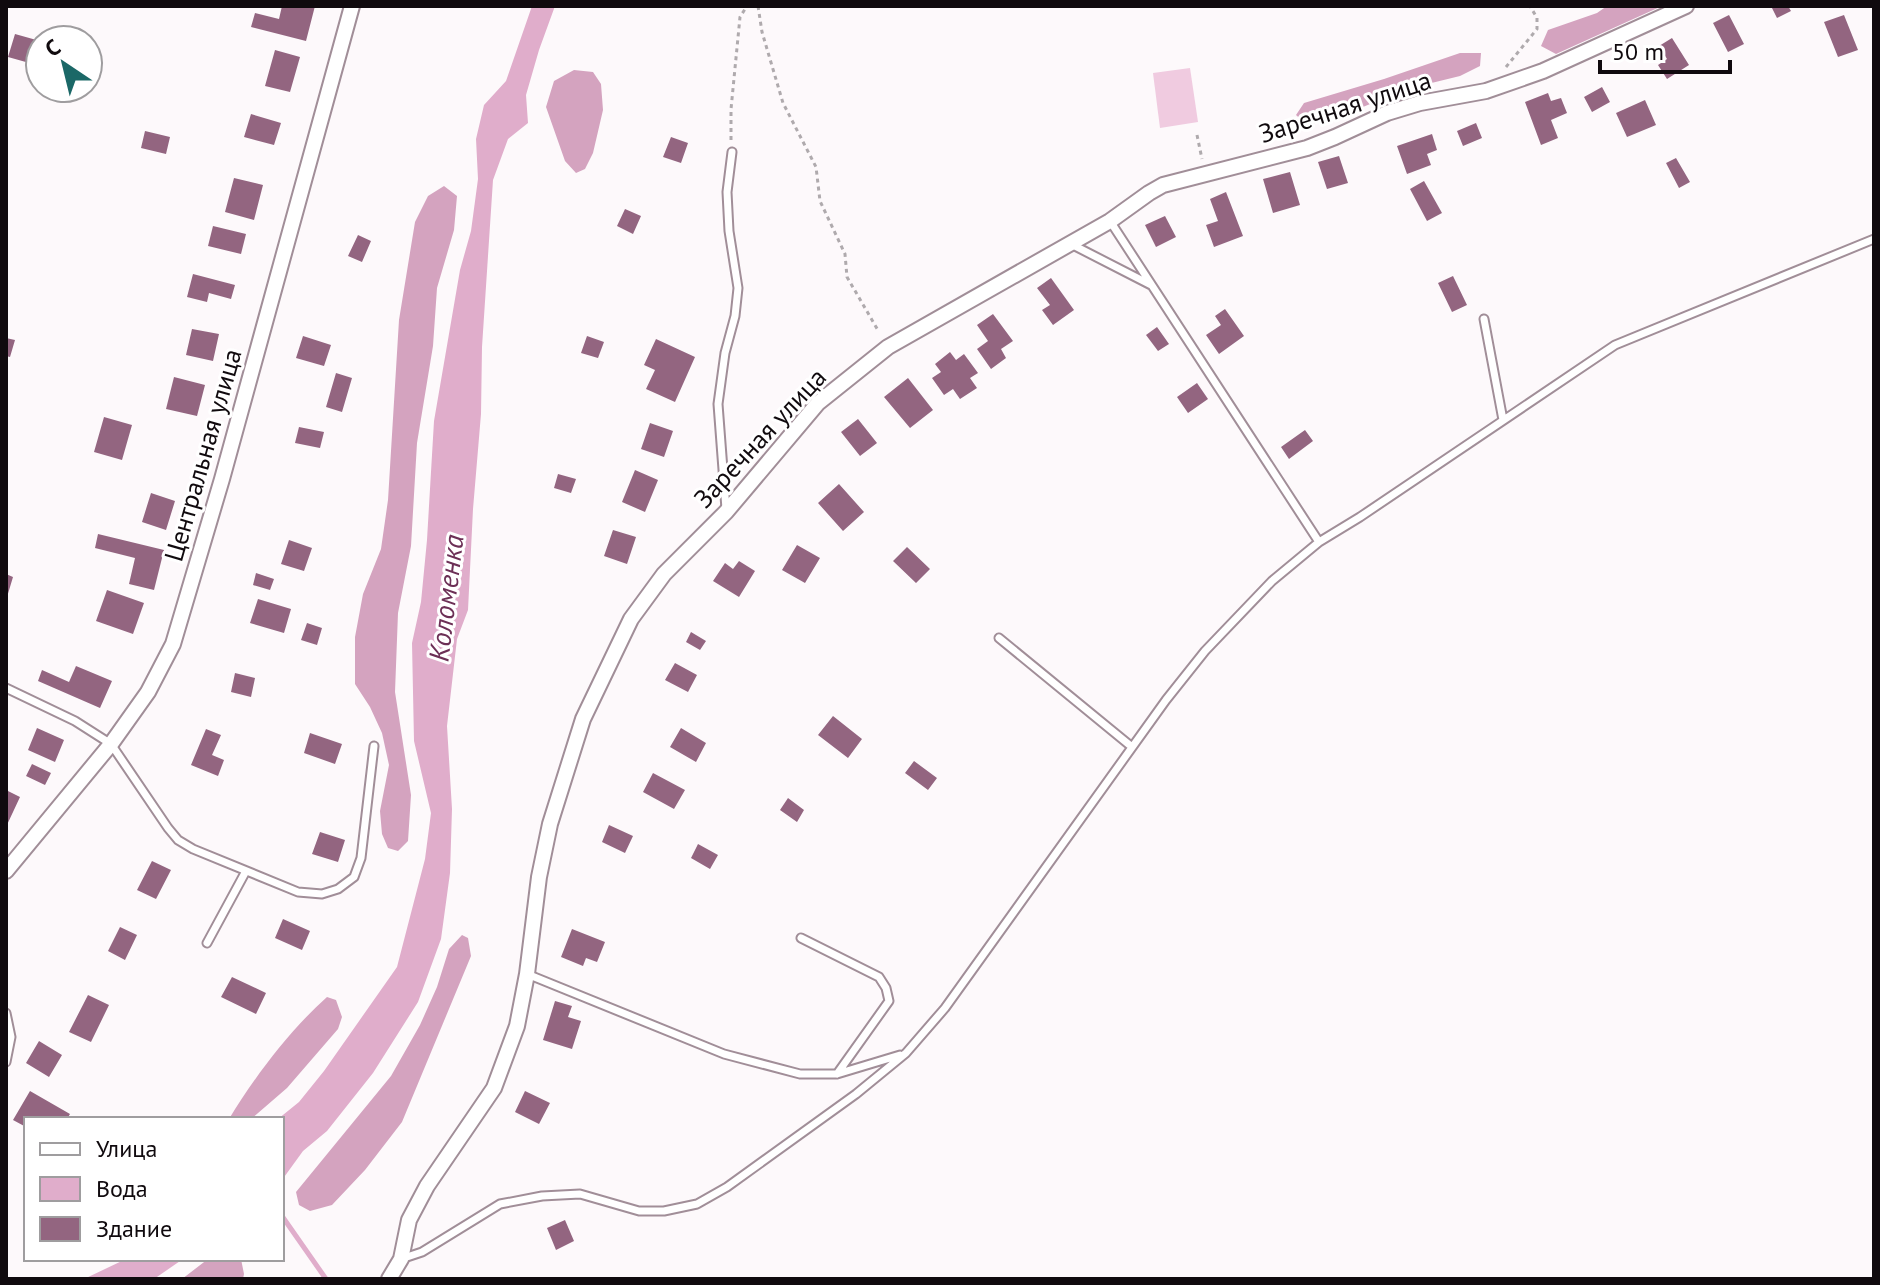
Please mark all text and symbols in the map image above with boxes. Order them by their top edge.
north arrow [24,24,104,104]
scale bar [1600,24,1730,74]
text: С [39,33,66,63]
text: 50 m [1612,36,1664,67]
street label: Заречная улица [1254,63,1435,150]
street label: Центральная улица [156,345,249,565]
street label: Заречная улица [686,361,833,515]
water label: Коломенка [419,532,472,663]
legend [24,1117,284,1261]
text: Улица [96,1133,157,1164]
text: Вода [96,1173,148,1204]
text: Здание [96,1213,172,1244]

